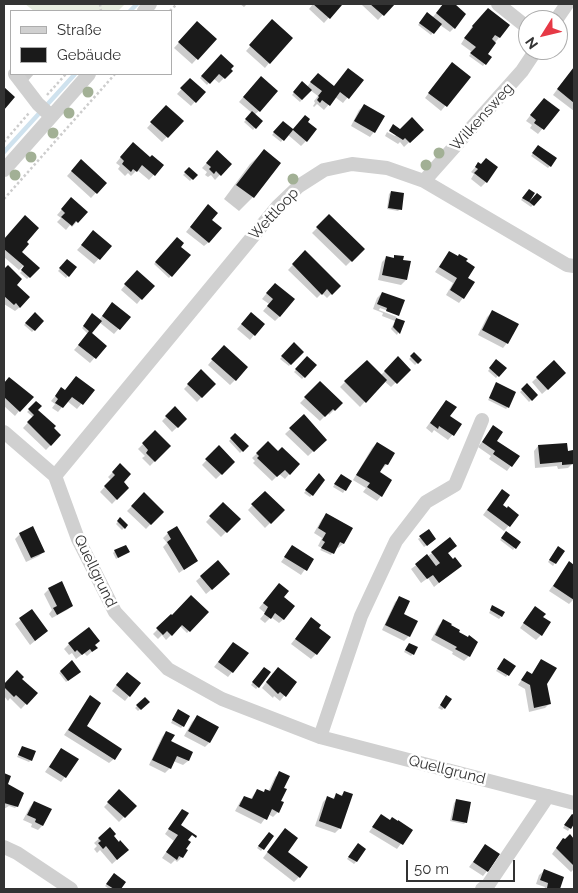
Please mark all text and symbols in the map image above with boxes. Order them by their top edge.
legend [10,10,172,75]
north arrow [518,10,568,60]
text: Straße [57,21,101,39]
text: N [522,34,541,52]
text: Gebäude [57,46,121,64]
street label: Wilkensweg [447,79,517,155]
street label: Wettloop [245,184,303,244]
street label: Quellgrund [70,532,120,610]
street label: Quellgrund [407,752,487,788]
scale bar [408,850,517,882]
text: 50 m [414,860,449,878]

